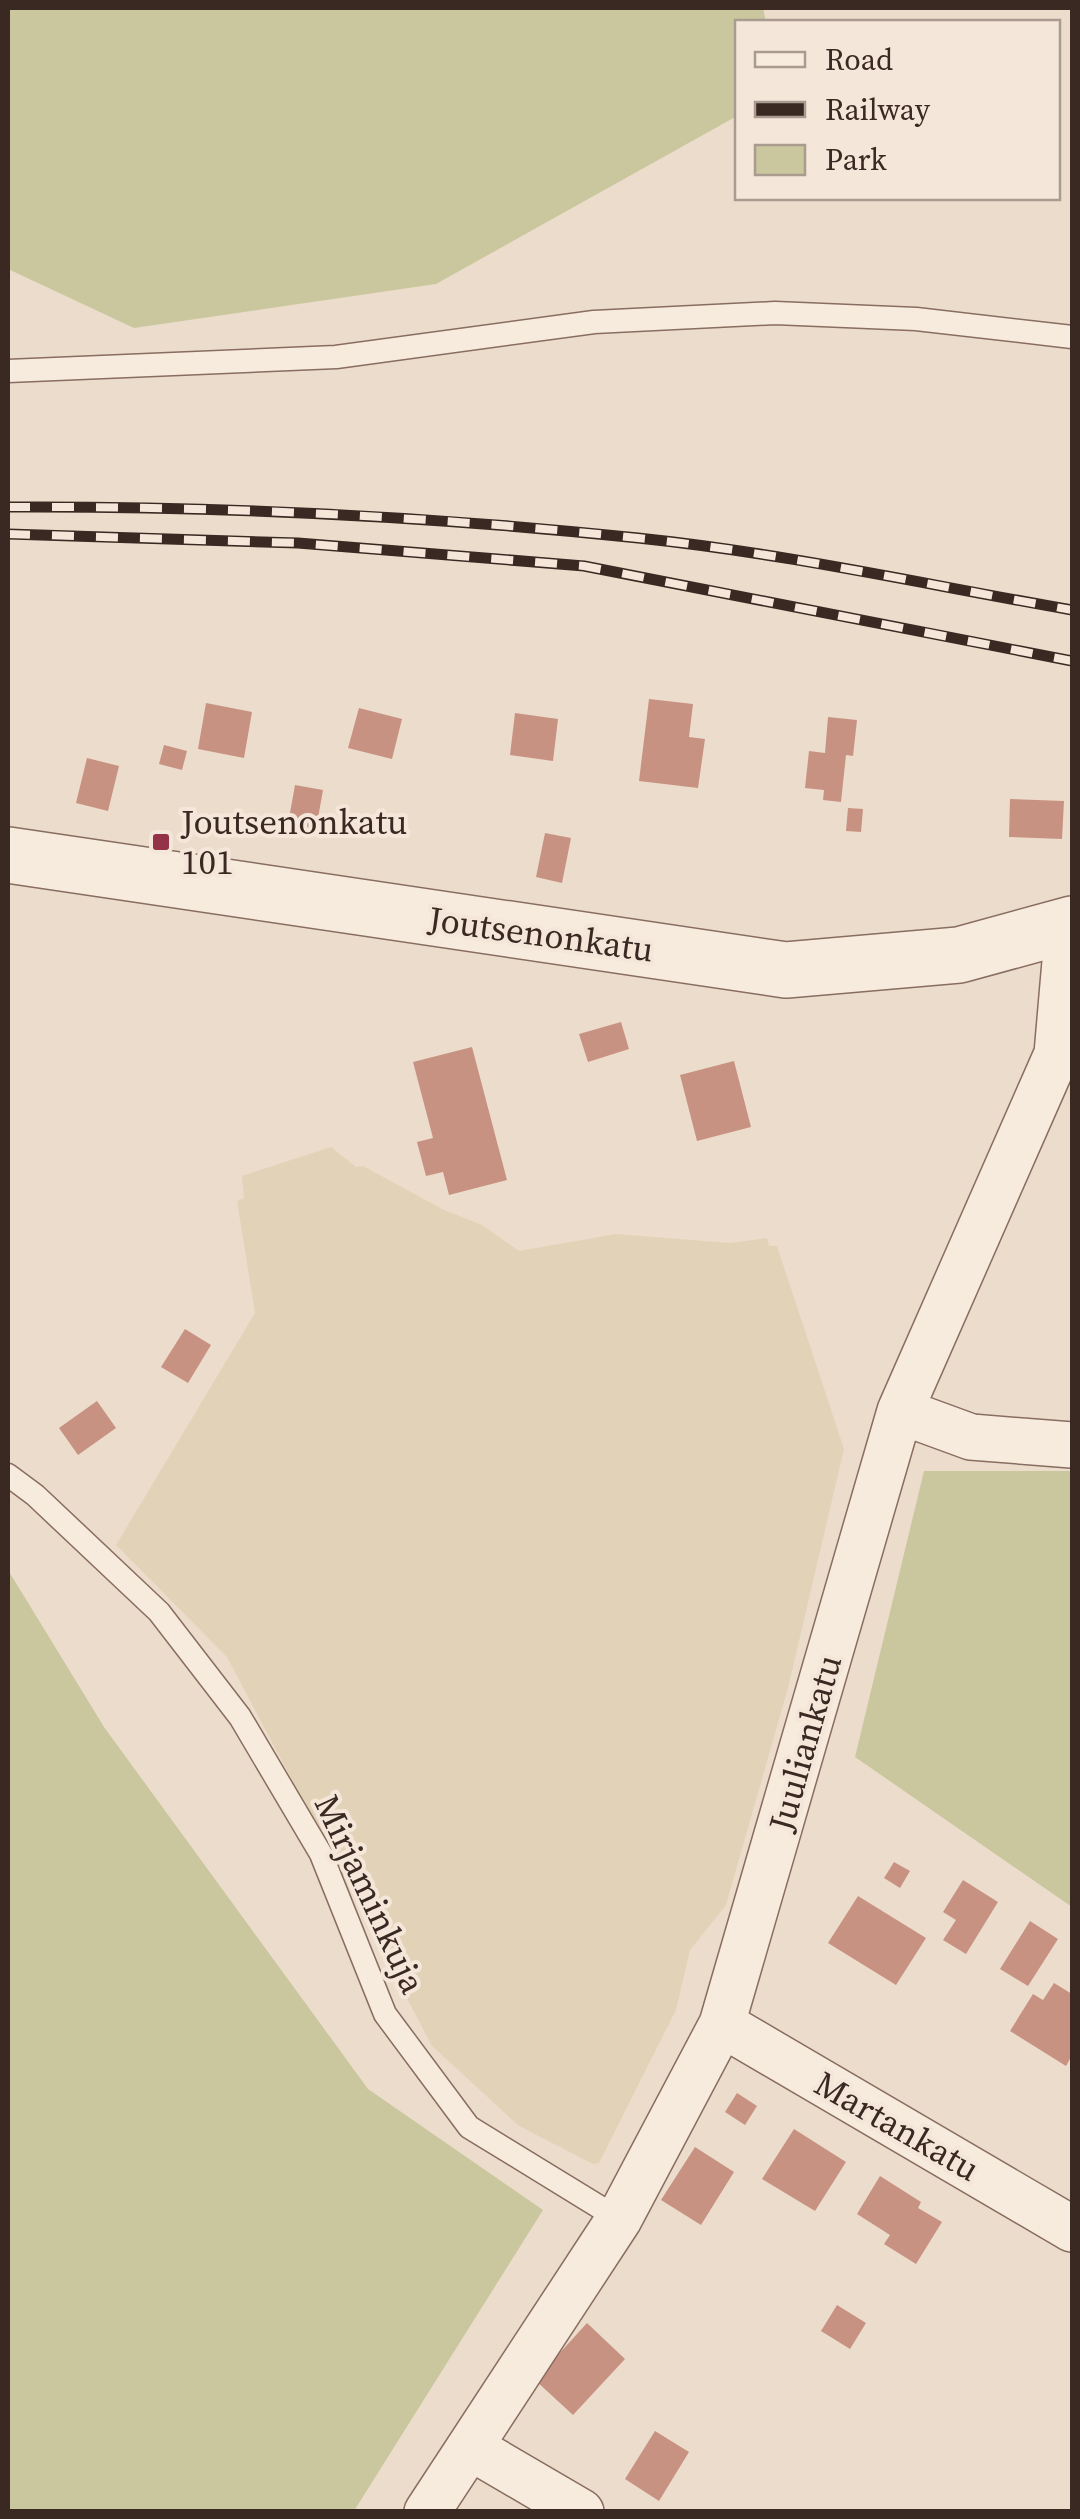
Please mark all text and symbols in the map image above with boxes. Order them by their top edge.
legend [735,20,1060,200]
text: Road [825,39,893,80]
text: Railway [825,89,931,130]
text: Park [825,139,887,180]
place label: Joutsenonkatu 101 [180,798,407,886]
marker: Joutsenonkatu 101 [150,831,172,853]
street label: Joutsenonkatu [425,894,656,974]
street label: Juuliankatu [757,1649,853,1838]
street label: Mirjaminkuja [303,1787,437,2001]
street label: Martankatu [806,2059,988,2193]

